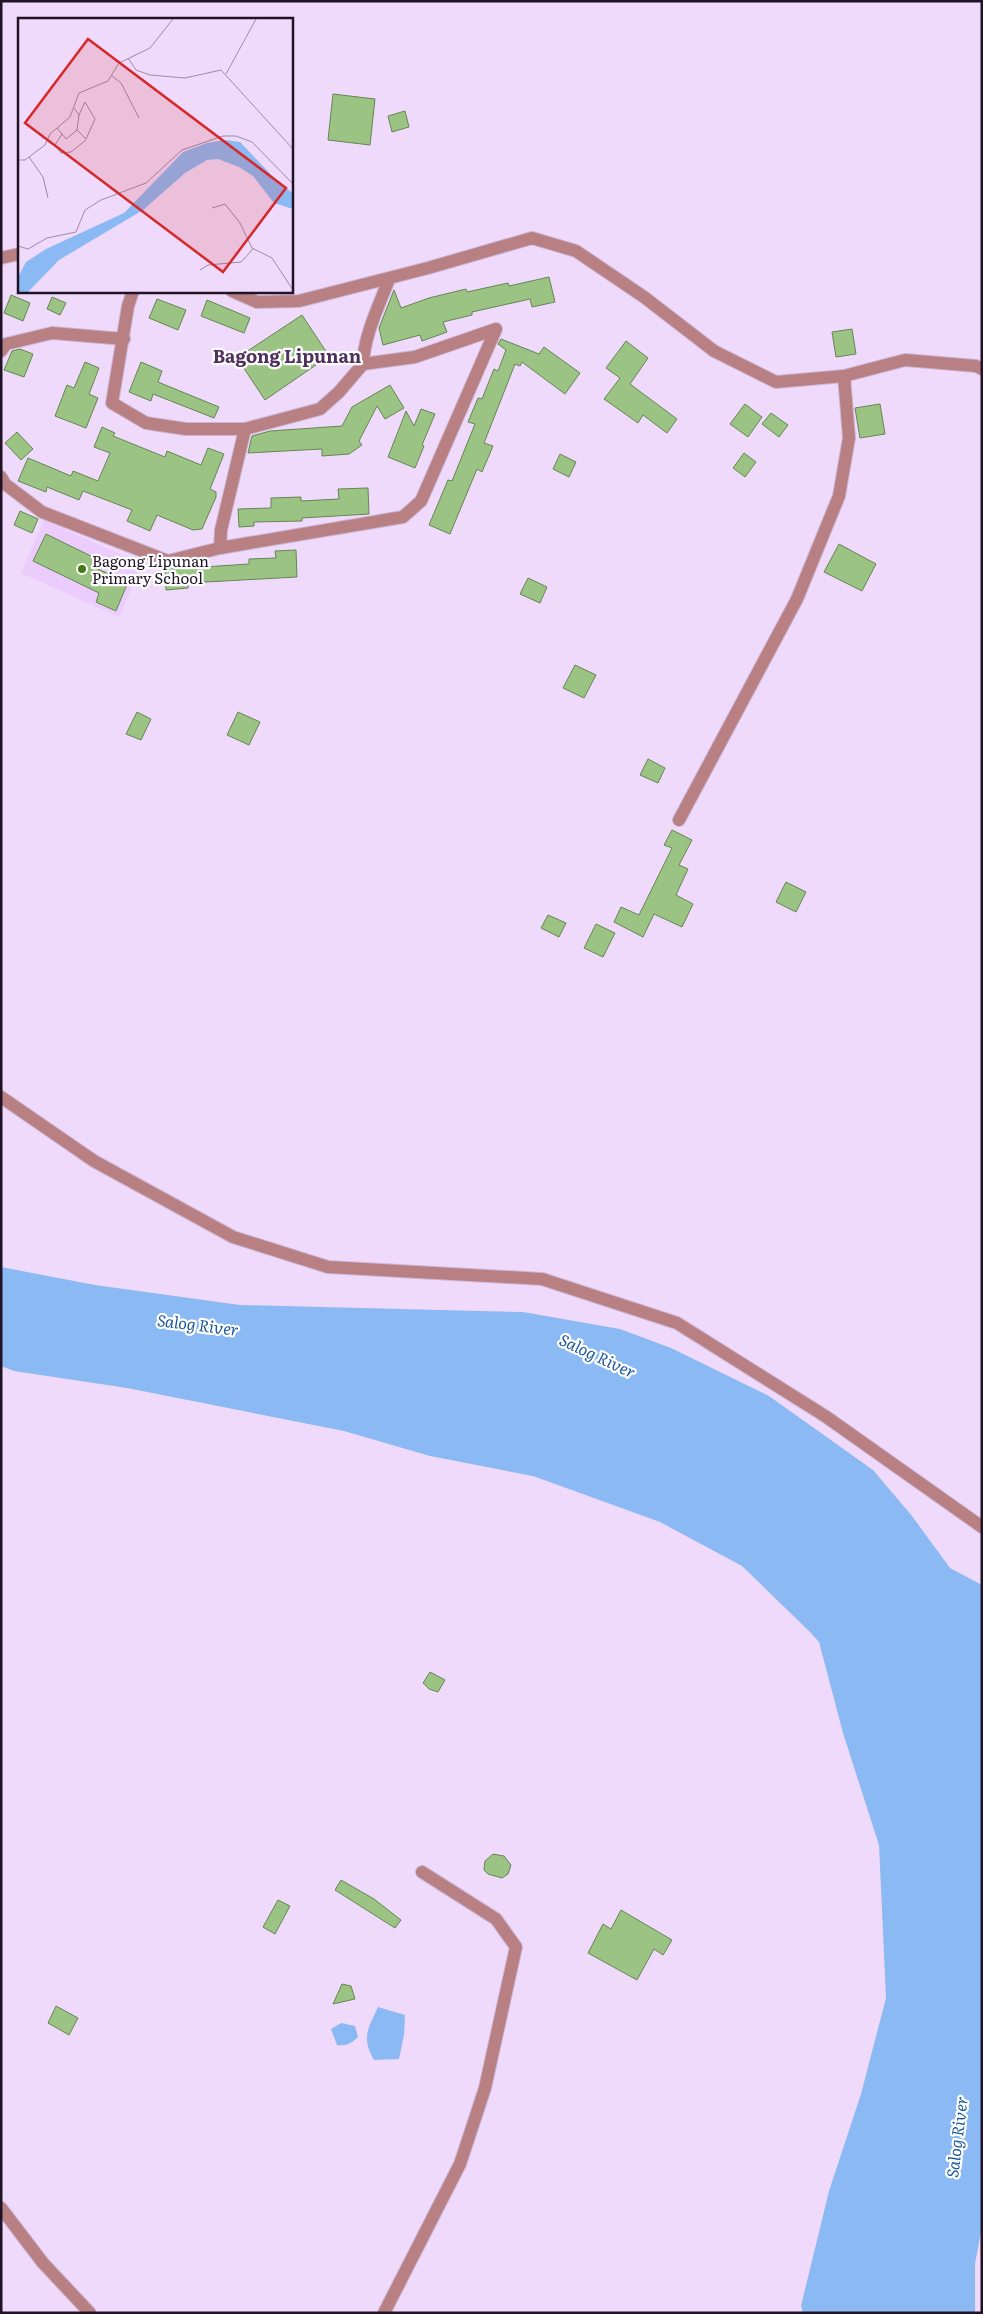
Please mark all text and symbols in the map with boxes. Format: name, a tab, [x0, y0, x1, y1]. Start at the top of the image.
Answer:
inset map	[18, 18, 292, 292]
district label: Bagong Lipunan	[213, 342, 362, 369]
place label: Bagong Lipunan Primary School	[92, 549, 209, 589]
marker: Bagong Lipunan Primary School	[76, 563, 88, 575]
water label: Salog River	[156, 1307, 240, 1341]
water label: Salog River	[556, 1327, 640, 1383]
water label: Salog River	[939, 2095, 973, 2179]

